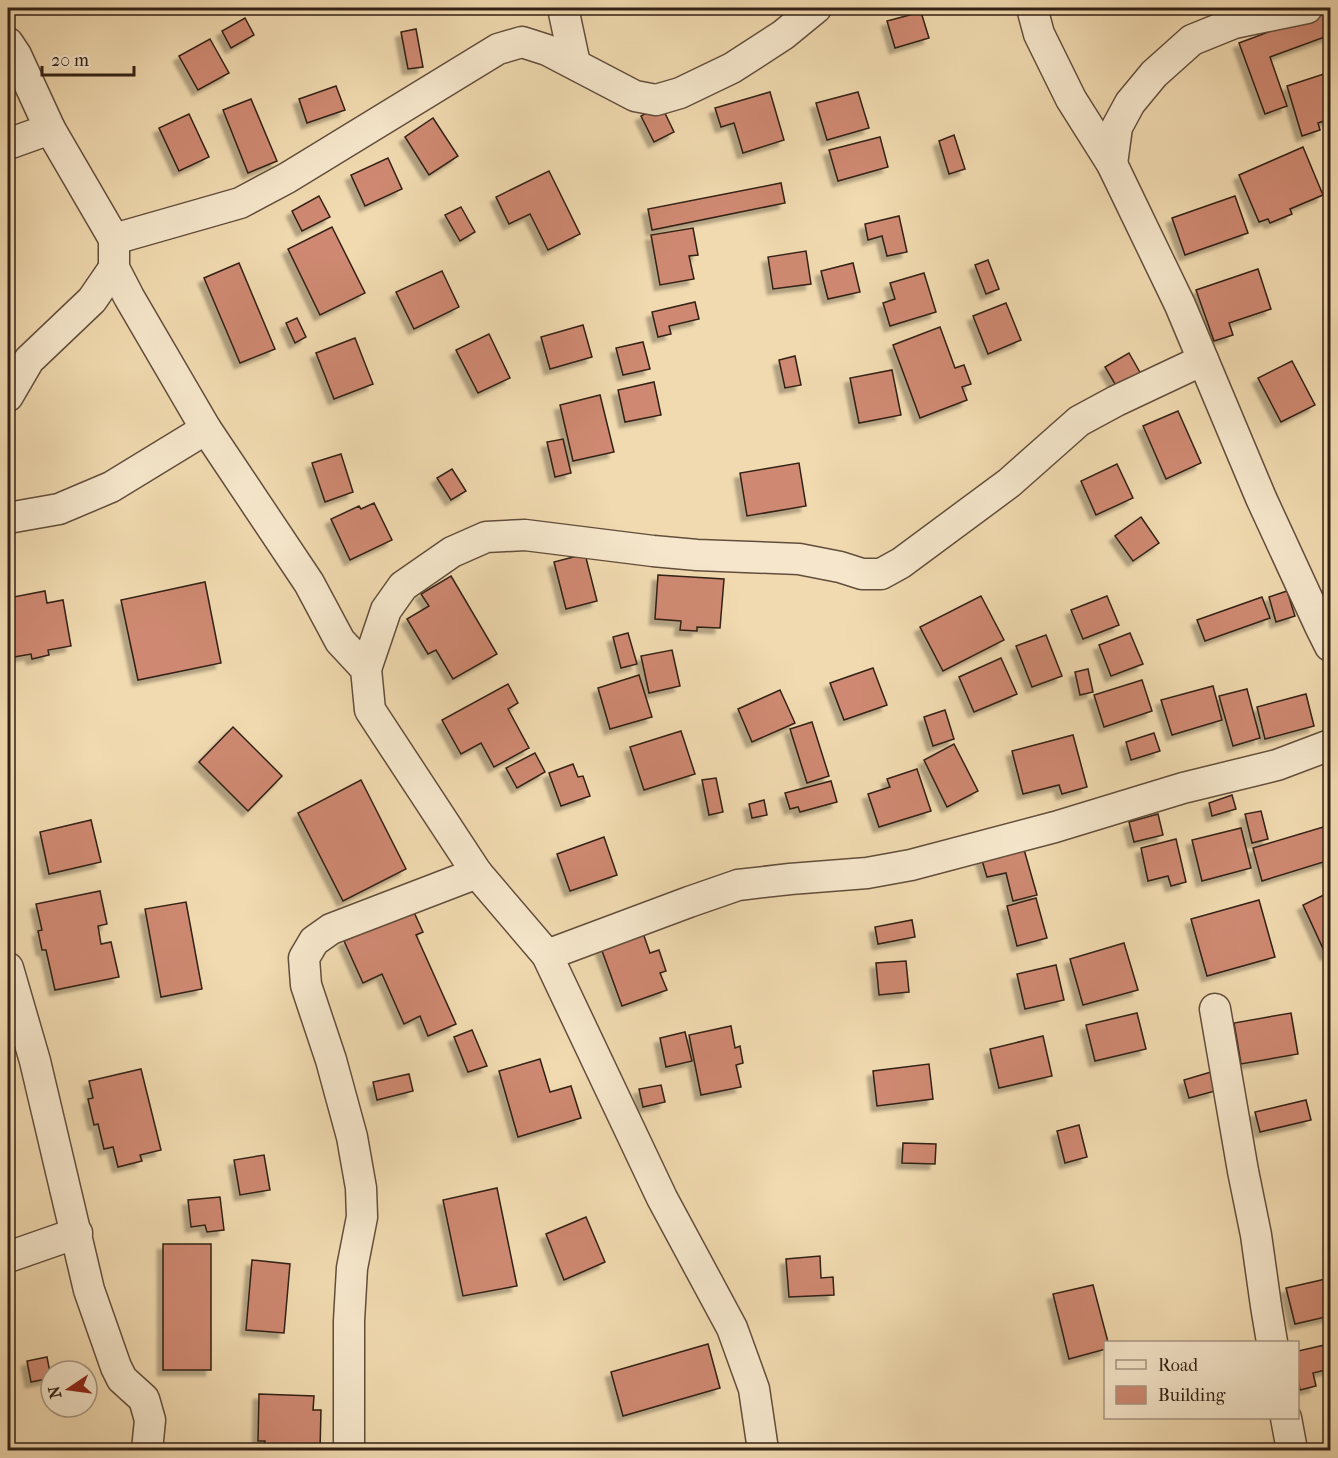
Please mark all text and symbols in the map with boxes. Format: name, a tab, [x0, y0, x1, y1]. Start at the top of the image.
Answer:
scale bar	[42, 39, 134, 77]
text: 20 m	[51, 50, 89, 71]
legend	[1104, 1341, 1299, 1419]
text: Road	[1158, 1355, 1198, 1376]
north arrow	[39, 1359, 99, 1419]
text: N	[44, 1383, 65, 1400]
text: Building	[1158, 1385, 1226, 1406]

